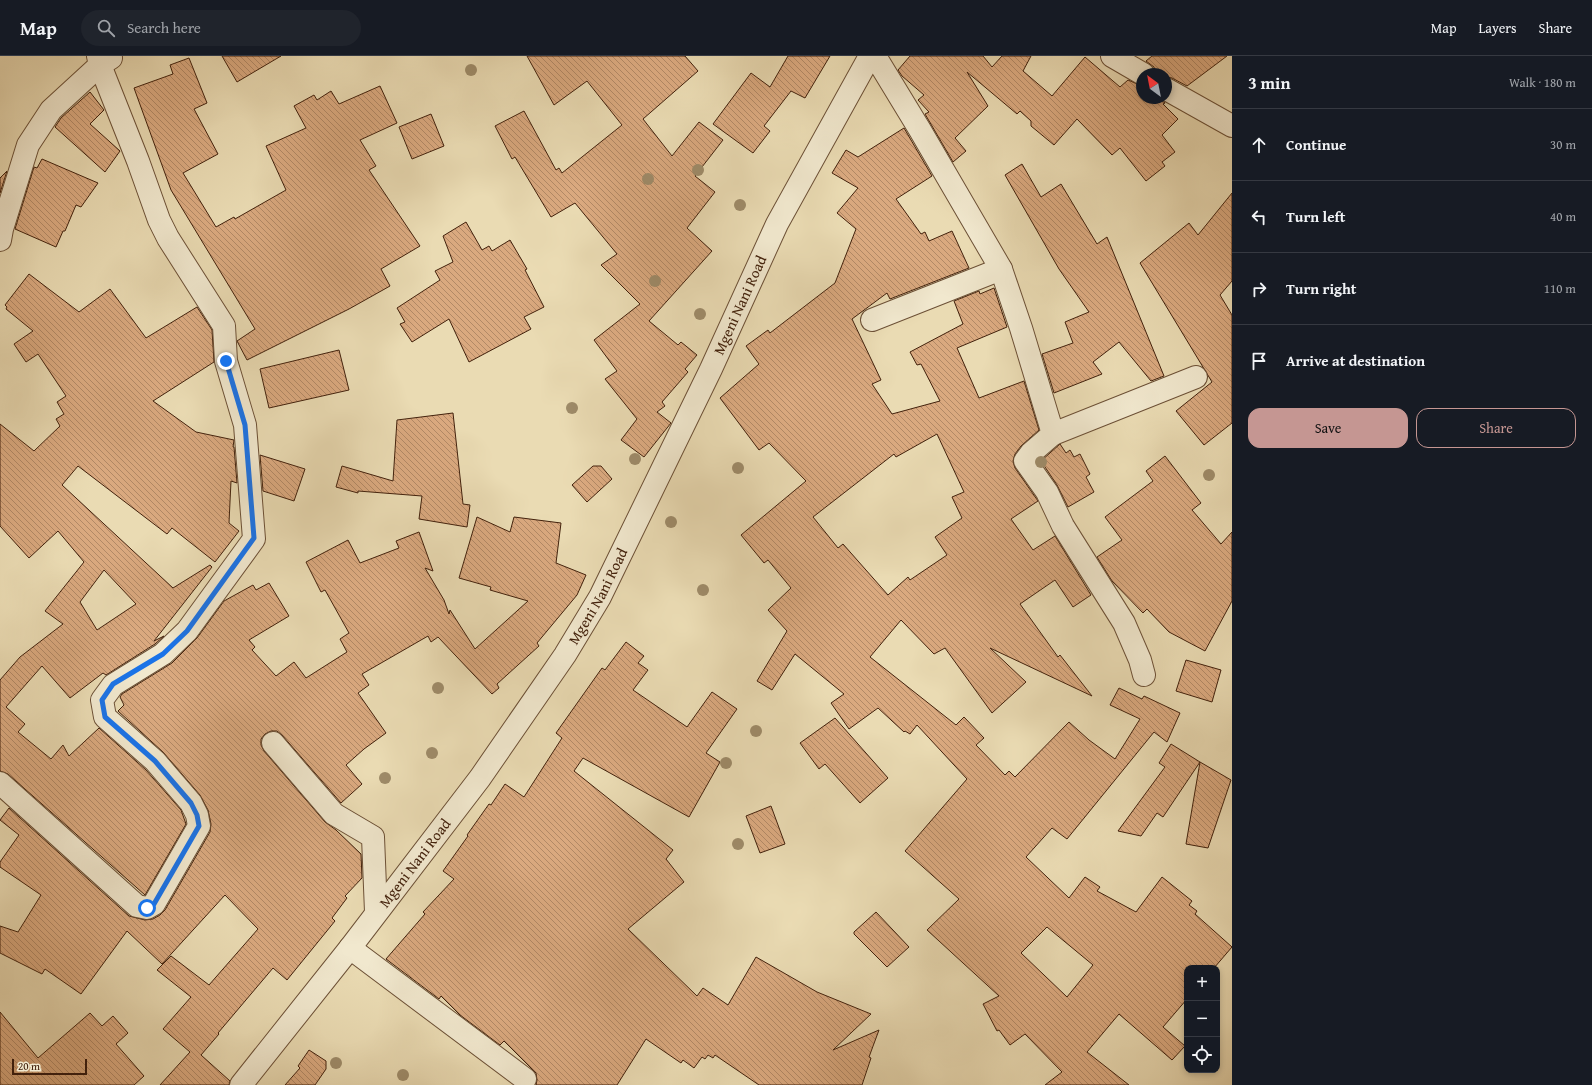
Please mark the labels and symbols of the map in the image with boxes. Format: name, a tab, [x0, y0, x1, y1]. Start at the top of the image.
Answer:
north arrow	[1136, 68, 1172, 104]
street label: Mgeni Nani Road	[708, 252, 771, 358]
route end	[217, 352, 235, 370]
street label: Mgeni Nani Road	[563, 544, 632, 648]
street label: Mgeni Nani Road	[374, 814, 455, 912]
route start	[138, 899, 156, 917]
scale bar	[12, 1057, 87, 1076]

